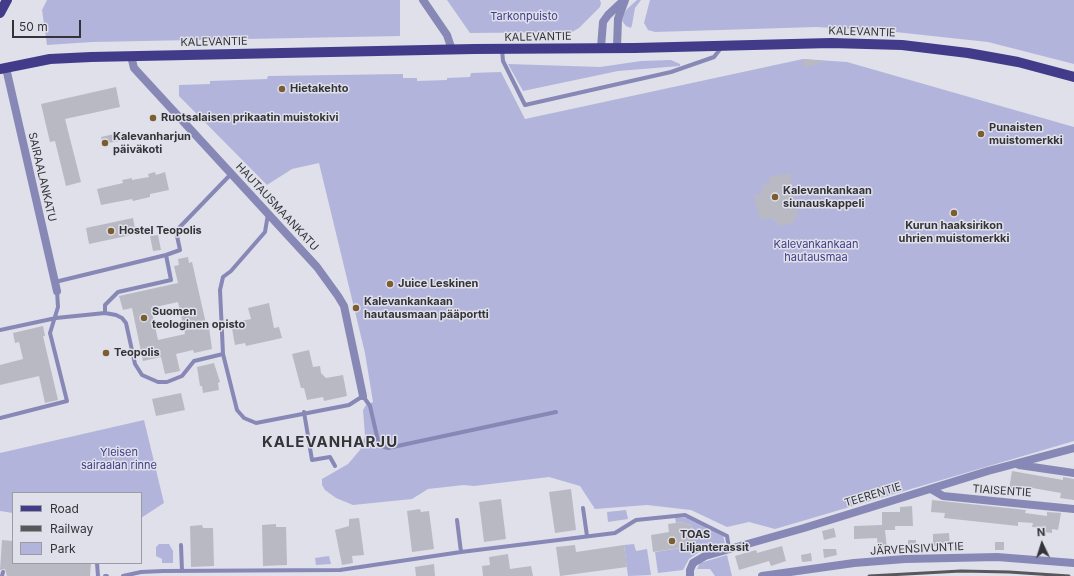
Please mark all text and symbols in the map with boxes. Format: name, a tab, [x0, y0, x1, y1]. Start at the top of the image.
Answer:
park label: Tarkonpuisto	[490, 10, 558, 24]
scale bar	[14, 12, 83, 38]
text: 50 m	[19, 19, 48, 34]
street label: KALEVANTIE	[828, 24, 896, 40]
street label: KALEVANTIE	[504, 30, 572, 44]
street label: KALEVANTIE	[180, 35, 248, 49]
place label: Hietakehto	[290, 82, 348, 96]
marker: Hietakehto	[277, 84, 287, 94]
place label: Ruotsalaisen prikaatin muistokivi	[161, 111, 339, 125]
marker: Ruotsalaisen prikaatin muistokivi	[148, 113, 158, 123]
place label: Punaisten muistomerkki	[989, 121, 1063, 147]
marker: Punaisten muistomerkki	[976, 129, 986, 139]
place label: Kalevanharjun päiväkoti	[113, 130, 191, 156]
street label: SAIRAALANKATU	[25, 131, 59, 223]
marker: Kalevanharjun päiväkoti	[100, 138, 110, 148]
street label: HAUTAUSMAANKATU	[233, 160, 321, 254]
place label: Kalevankankaan siunauskappeli	[783, 184, 872, 210]
marker: Kalevankankaan siunauskappeli	[770, 192, 780, 202]
marker: Kurun haaksirikon uhrien muistomerkki	[949, 208, 959, 218]
place label: Kurun haaksirikon uhrien muistomerkki	[899, 219, 1009, 245]
place label: Hostel Teopolis	[119, 224, 202, 238]
marker: Hostel Teopolis	[106, 226, 116, 236]
park label: Kalevankankaan hautausmaa	[774, 238, 858, 264]
place label: Juice Leskinen	[398, 277, 478, 291]
marker: Juice Leskinen	[385, 279, 395, 289]
place label: Kalevankankaan hautausmaan pääportti	[364, 295, 489, 321]
marker: Kalevankankaan hautausmaan pääportti	[351, 303, 361, 313]
place label: Suomen teologinen opisto	[152, 305, 245, 331]
marker: Suomen teologinen opisto	[139, 313, 149, 323]
place label: Teopolis	[114, 346, 160, 360]
marker: Teopolis	[101, 348, 111, 358]
district label: KALEVANHARJU	[262, 433, 398, 451]
park label: Yleisen sairaalan rinne	[81, 446, 157, 472]
street label: TEERENTIE	[843, 480, 903, 510]
street label: TIAISENTIE	[972, 482, 1032, 500]
legend	[12, 492, 142, 564]
text: Road	[50, 501, 79, 516]
text: Railway	[50, 521, 93, 536]
north arrow	[1022, 524, 1062, 564]
text: N	[1036, 525, 1046, 539]
place label: TOAS Liljanterassit	[680, 528, 749, 554]
marker: TOAS Liljanterassit	[667, 536, 677, 546]
street label: JÄRVENSIVUNTIE	[870, 540, 964, 558]
text: Park	[50, 541, 76, 556]

